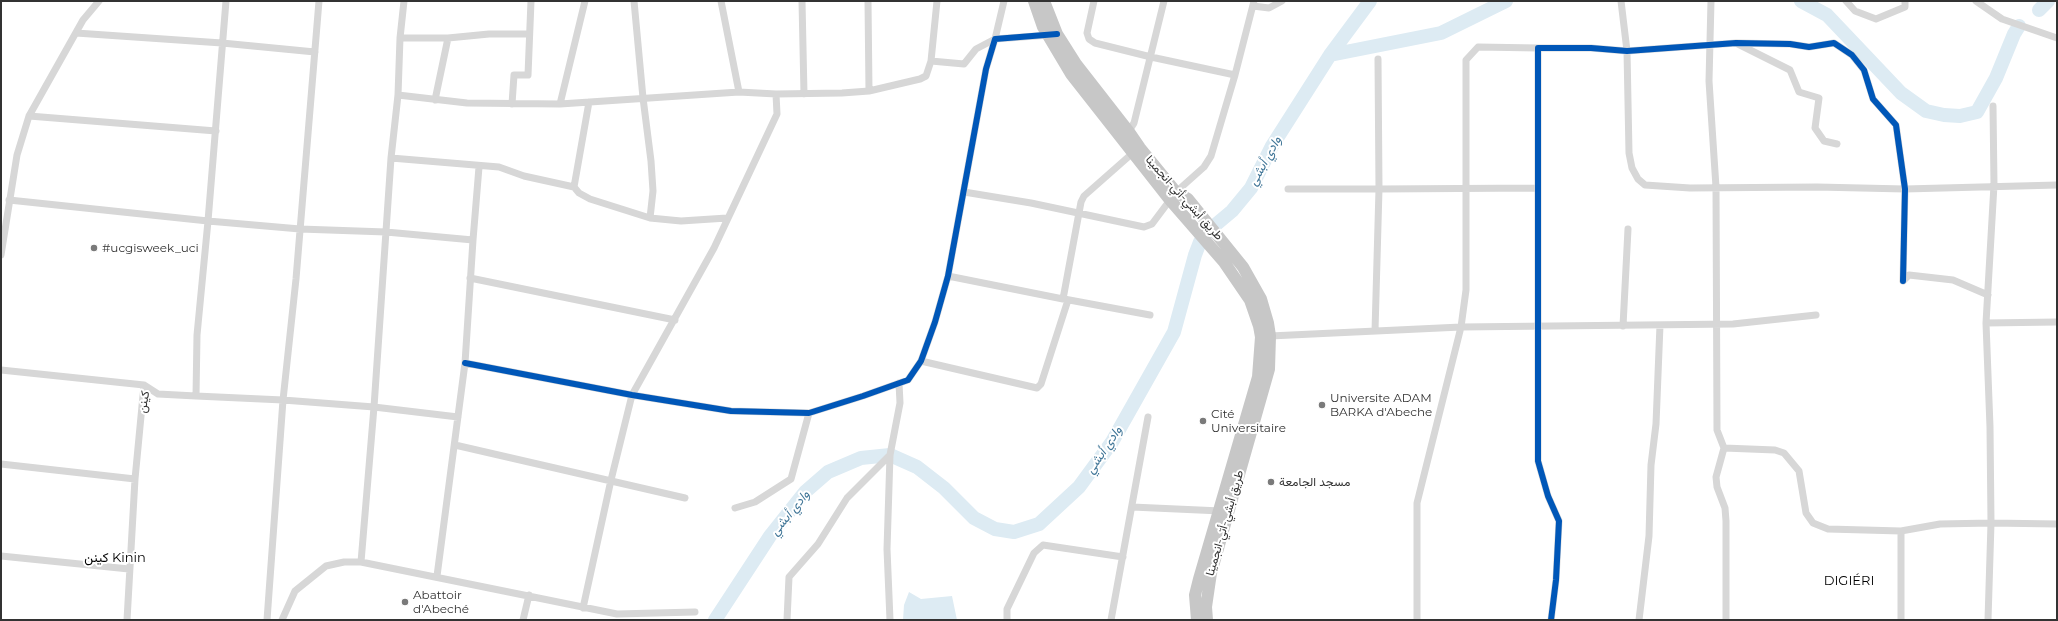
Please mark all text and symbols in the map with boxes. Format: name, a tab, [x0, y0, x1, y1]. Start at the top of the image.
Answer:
water label: وادي أبشي	[1245, 134, 1285, 188]
street label: طريق أبشي-أتي-انجمينا	[1142, 153, 1226, 243]
place label: #ucgisweek_uci	[102, 241, 199, 255]
marker: #ucgisweek_uci	[89, 243, 99, 253]
street label: كينن	[135, 390, 153, 414]
place label: Universite ADAM BARKA d'Abeche	[1330, 391, 1432, 419]
marker: Universite ADAM BARKA d'Abeche	[1317, 400, 1327, 410]
place label: Cité Universitaire	[1211, 407, 1286, 435]
marker: Cité Universitaire	[1198, 416, 1208, 426]
water label: وادي أبشي	[1082, 423, 1126, 477]
street label: طريق أبشي-أتي-انجمينا	[1203, 469, 1247, 577]
place label: مسجد الجامعة	[1279, 475, 1350, 489]
marker: مسجد الجامعة	[1266, 477, 1276, 487]
water label: وادي أبشي	[767, 487, 813, 539]
district label: كينن Kinin	[84, 550, 146, 566]
district label: DIGIÉRI	[1820, 573, 1878, 589]
place label: Abattoir d'Abeché	[413, 588, 469, 616]
marker: Abattoir d'Abeché	[400, 597, 410, 607]

